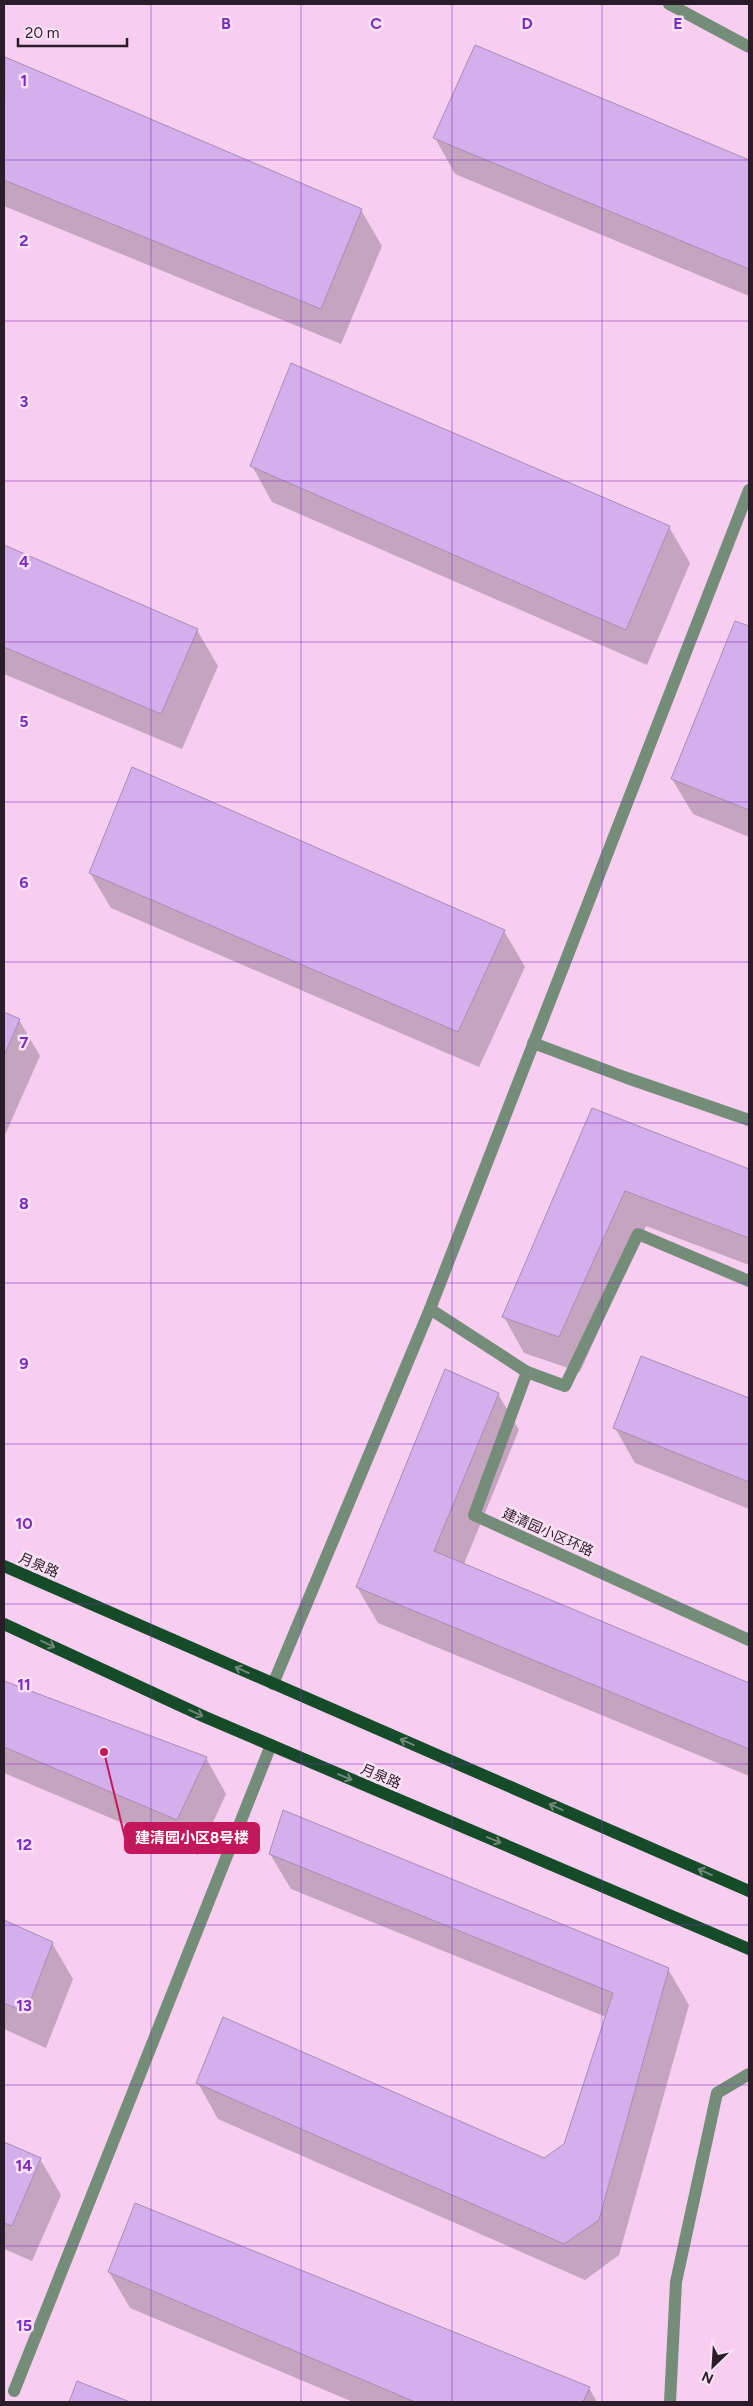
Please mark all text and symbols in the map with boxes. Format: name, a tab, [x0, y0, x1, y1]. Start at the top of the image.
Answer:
text: B	[221, 14, 231, 33]
text: C	[370, 14, 382, 33]
text: D	[521, 14, 533, 33]
text: E	[673, 14, 683, 33]
scale bar	[18, 15, 126, 47]
text: 20 m	[25, 24, 59, 42]
text: 1	[21, 71, 27, 90]
text: 2	[19, 231, 29, 250]
text: 3	[20, 392, 29, 411]
text: 4	[19, 552, 29, 571]
text: 5	[19, 712, 29, 731]
text: 6	[19, 873, 29, 892]
text: 7	[20, 1033, 29, 1052]
text: 8	[19, 1194, 29, 1213]
text: 9	[19, 1354, 29, 1373]
street label: 建清园小区环路	[500, 1505, 596, 1560]
text: 10	[15, 1514, 33, 1533]
street label: 月泉路	[16, 1549, 61, 1581]
one-way arrow	[40, 1640, 55, 1650]
one-way arrow	[235, 1664, 250, 1674]
text: 11	[17, 1675, 31, 1694]
one-way arrow	[188, 1708, 203, 1718]
one-way arrow	[400, 1736, 415, 1746]
street label: 月泉路	[358, 1760, 403, 1792]
one-way arrow	[337, 1772, 352, 1782]
one-way arrow	[549, 1801, 564, 1811]
callout: 建清园小区8号楼	[125, 1823, 259, 1853]
text: 建清园小区8号楼	[135, 1829, 249, 1847]
text: 12	[16, 1835, 32, 1854]
one-way arrow	[486, 1836, 501, 1846]
one-way arrow	[698, 1866, 713, 1876]
text: 13	[16, 1996, 32, 2015]
text: 14	[16, 2156, 32, 2175]
text: 15	[16, 2316, 32, 2335]
north arrow	[688, 2341, 738, 2391]
text: N	[699, 2367, 716, 2387]

